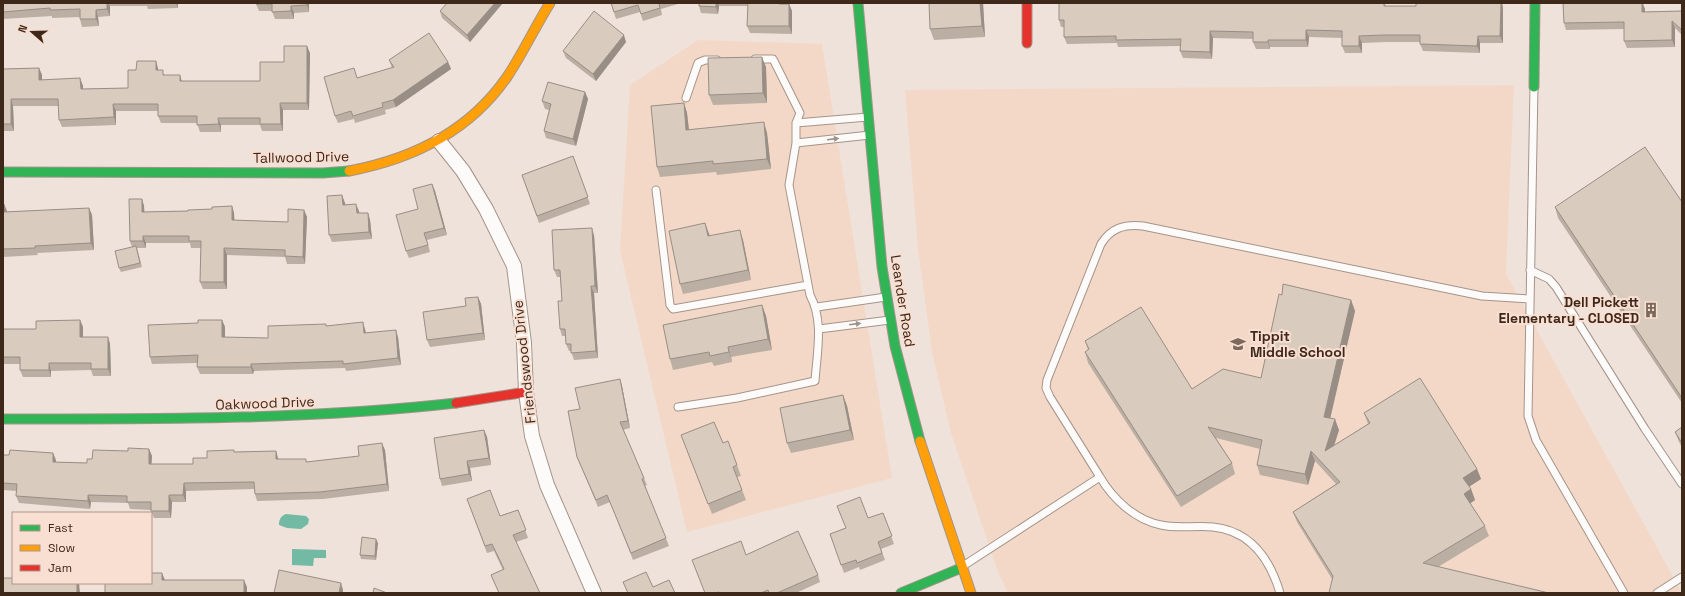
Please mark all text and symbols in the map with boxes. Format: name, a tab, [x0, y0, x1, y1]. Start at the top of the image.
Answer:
north arrow	[12, 12, 52, 52]
text: N	[15, 23, 30, 34]
one-way arrow	[827, 136, 839, 142]
street label: Tallwood Drive	[253, 147, 349, 167]
street label: Leander Road	[887, 254, 919, 348]
place label: Dell Pickett Elementary - CLOSED	[1499, 293, 1639, 327]
street label: Friendswood Drive	[509, 299, 539, 425]
building icon: Dell Pickett Elementary - CLOSED	[1642, 301, 1660, 319]
one-way arrow	[849, 321, 861, 327]
place label: Tippit Middle School	[1250, 327, 1345, 361]
school or university icon: Tippit Middle School	[1229, 335, 1247, 353]
street label: Oakwood Drive	[215, 392, 315, 414]
legend	[12, 512, 152, 584]
text: Fast	[48, 520, 73, 536]
text: Slow	[48, 540, 75, 556]
text: Jam	[48, 560, 72, 576]

